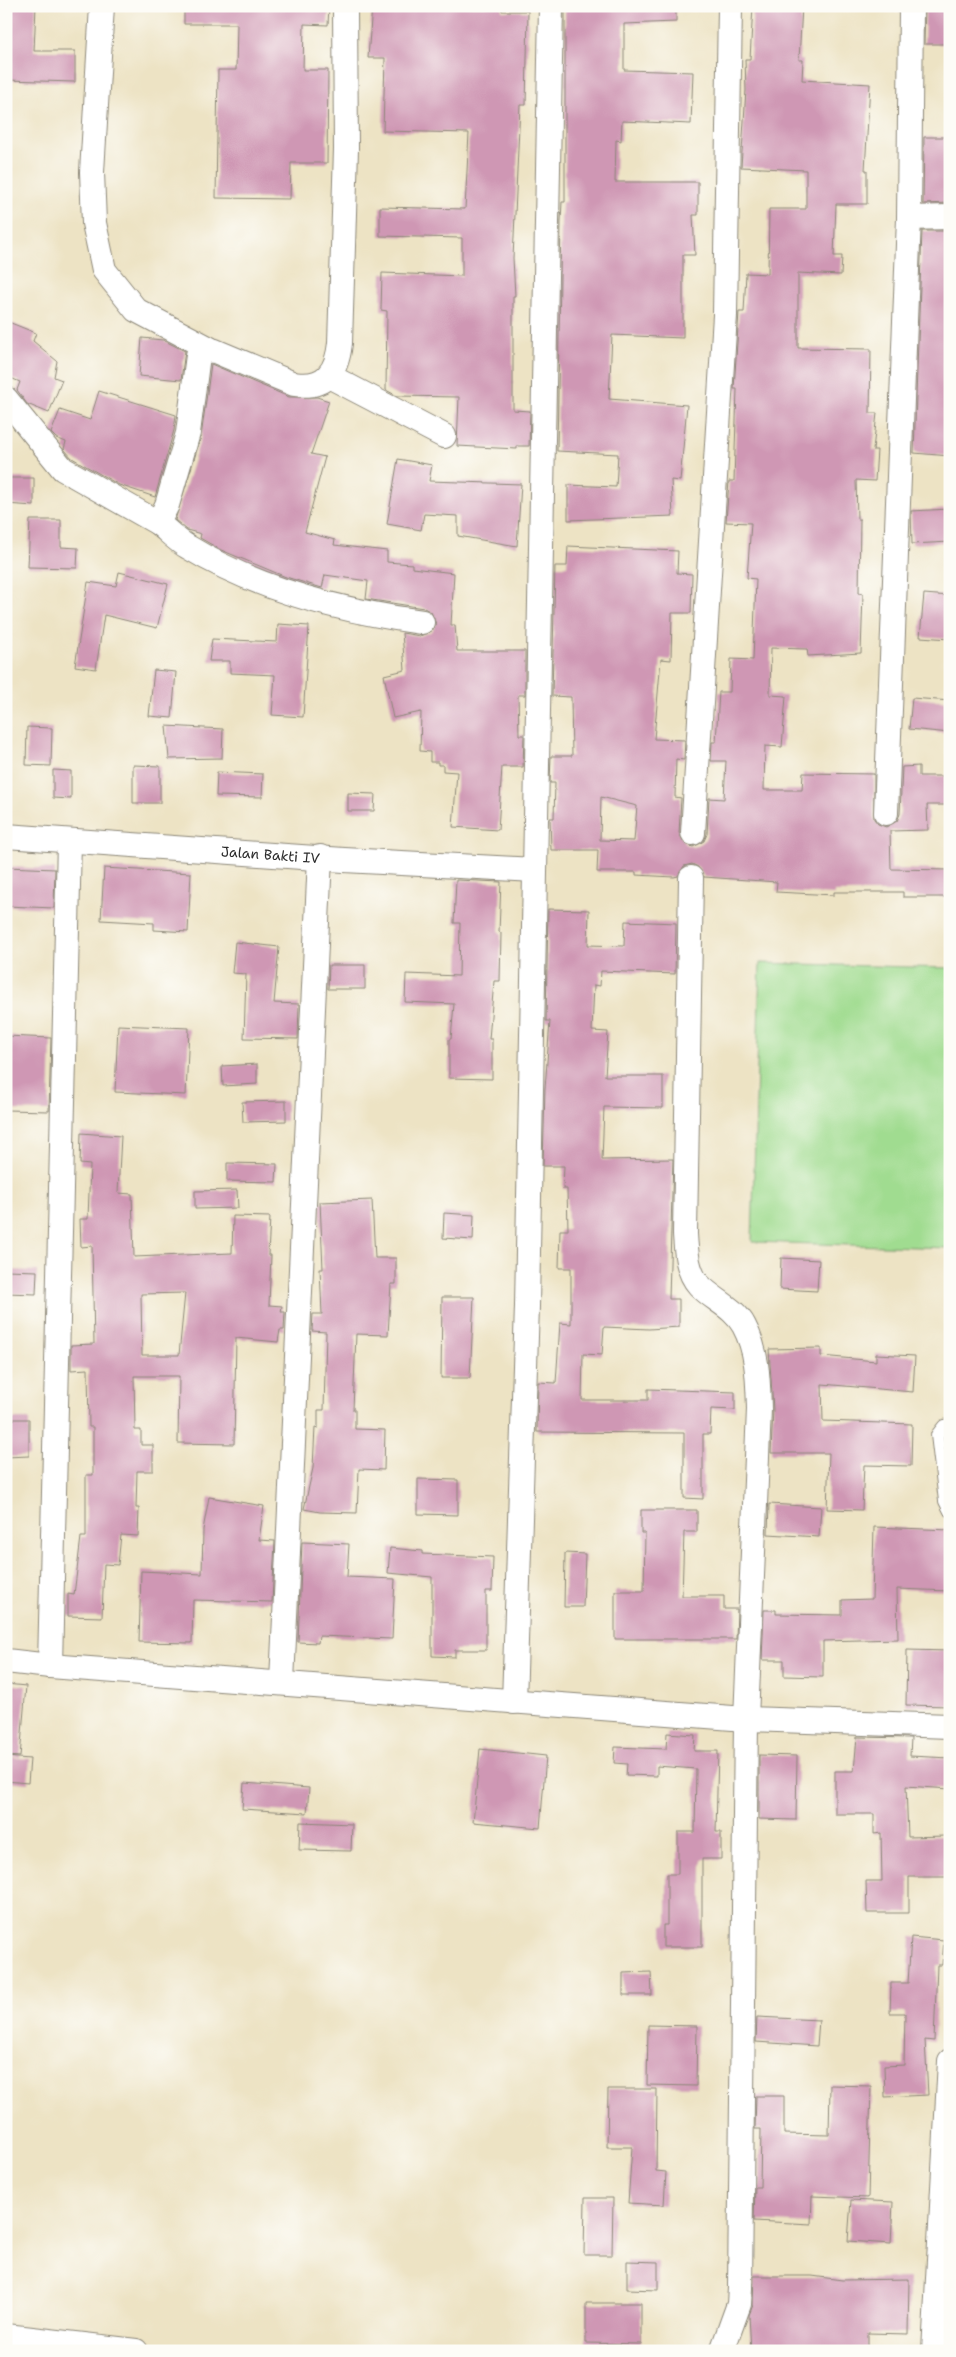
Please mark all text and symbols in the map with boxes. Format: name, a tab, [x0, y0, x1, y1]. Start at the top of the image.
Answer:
street label: Jalan Bakti IV	[220, 842, 321, 867]

